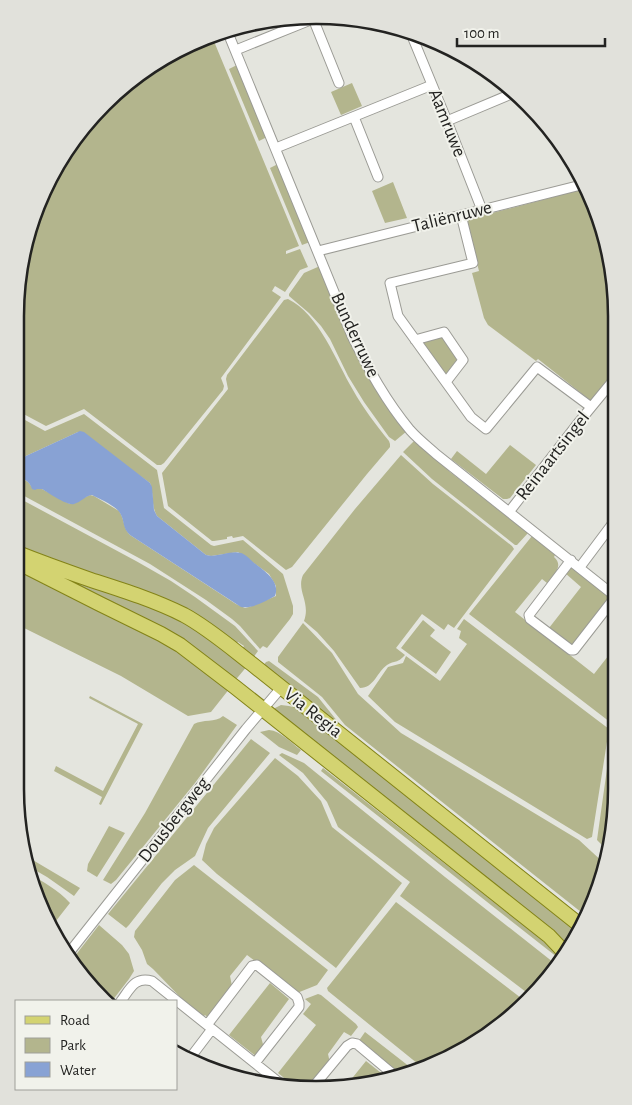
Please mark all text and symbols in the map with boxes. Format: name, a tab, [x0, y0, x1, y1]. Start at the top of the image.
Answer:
scale bar	[457, 15, 604, 47]
text: 100 m	[464, 26, 499, 41]
street label: Aamruwe	[425, 86, 469, 160]
street label: Taliënruwe	[410, 198, 494, 236]
street label: Bunderruwe	[327, 290, 383, 380]
street label: Reinaartsingel	[513, 408, 593, 504]
street label: Via Regia	[280, 684, 346, 742]
street label: Dousbergweg	[135, 773, 214, 866]
legend	[15, 1000, 178, 1090]
text: Road	[60, 1013, 90, 1028]
text: Park	[60, 1038, 86, 1053]
text: Water	[60, 1063, 96, 1078]

